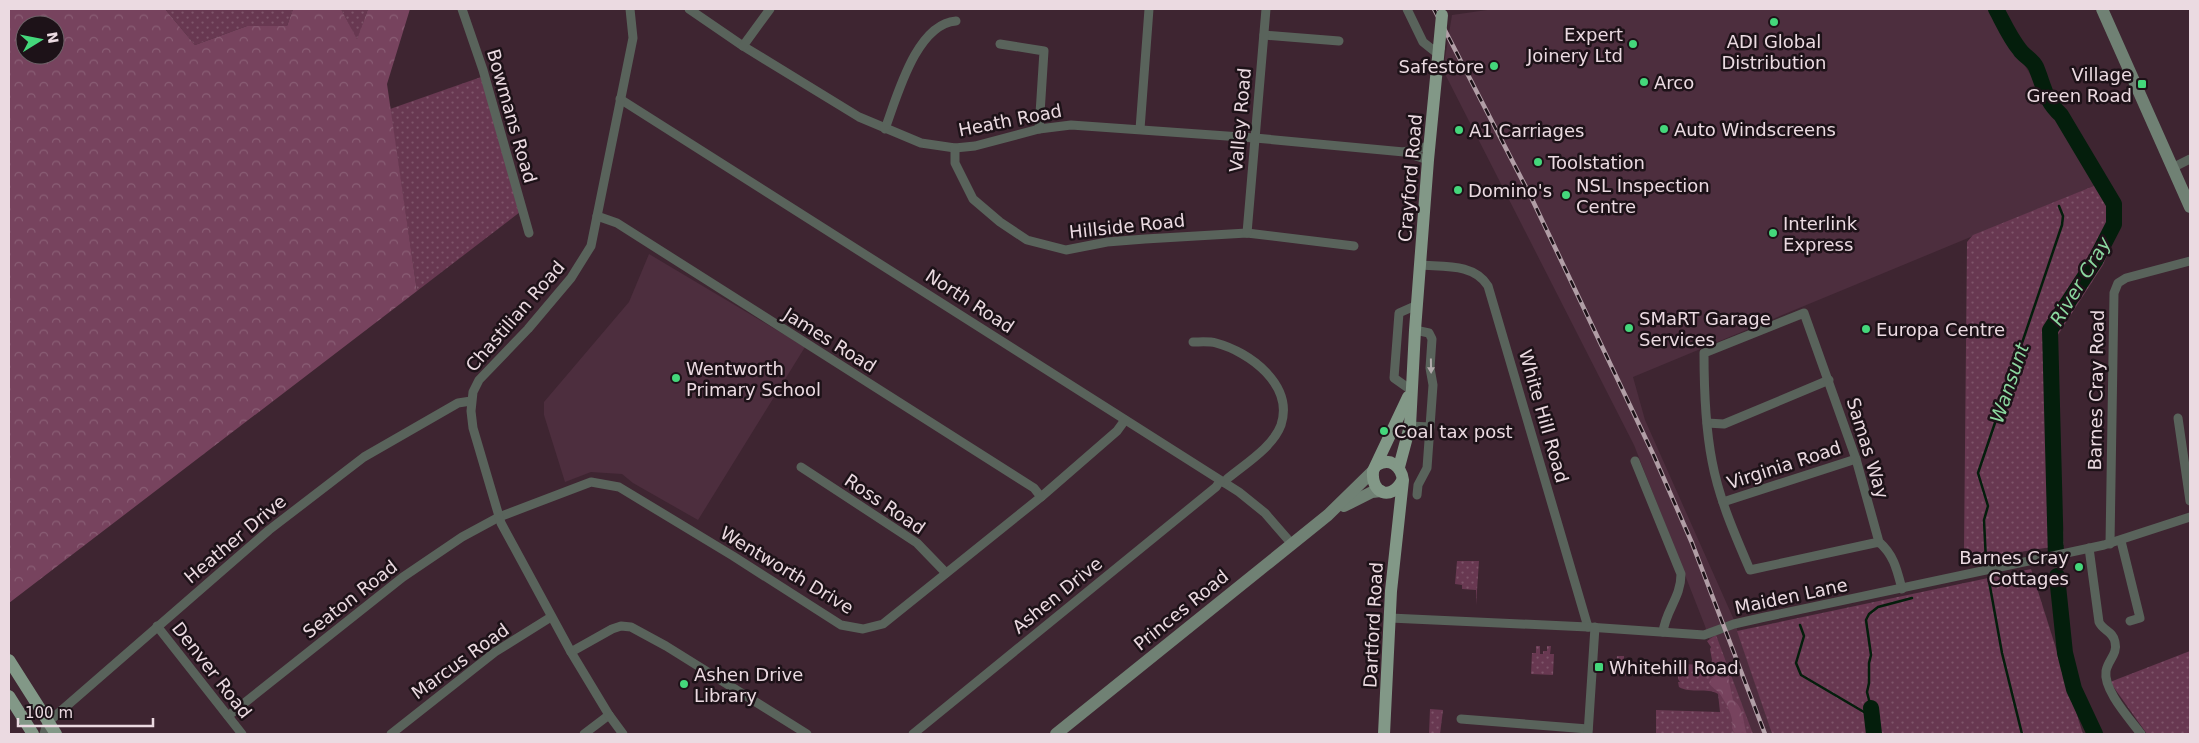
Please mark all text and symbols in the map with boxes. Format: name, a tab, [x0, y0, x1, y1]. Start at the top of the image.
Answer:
north arrow	[15, 15, 65, 65]
marker: ADI Global Distribution	[1768, 16, 1780, 28]
place label: Expert Joinery Ltd	[1526, 24, 1623, 66]
text: N	[44, 31, 62, 45]
place label: ADI Global Distribution	[1721, 31, 1827, 73]
marker: Expert Joinery Ltd	[1627, 38, 1639, 50]
street label: Bowmans Road	[483, 47, 541, 185]
place label: Safestore	[1399, 56, 1484, 77]
marker: Safestore	[1488, 60, 1500, 72]
place label: Village Green Road	[2027, 64, 2132, 106]
street label: Valley Road	[1225, 67, 1255, 173]
place label: Arco	[1654, 72, 1694, 93]
marker: Arco	[1638, 76, 1650, 88]
marker: Village Green Road	[2136, 78, 2148, 90]
street label: Heath Road	[956, 100, 1064, 140]
street label: Crayford Road	[1394, 113, 1426, 243]
place label: Auto Windscreens	[1674, 119, 1836, 140]
place label: A1 Carriages	[1469, 120, 1584, 141]
marker: Auto Windscreens	[1658, 123, 1670, 135]
marker: A1 Carriages	[1453, 124, 1465, 136]
place label: Toolstation	[1547, 152, 1645, 173]
marker: Toolstation	[1532, 156, 1544, 168]
place label: NSL Inspection Centre	[1576, 175, 1710, 217]
place label: Domino's	[1468, 180, 1552, 201]
marker: Domino's	[1452, 184, 1464, 196]
marker: NSL Inspection Centre	[1560, 189, 1572, 201]
street label: Hillside Road	[1068, 209, 1186, 243]
place label: Interlink Express	[1783, 213, 1858, 255]
marker: Interlink Express	[1767, 227, 1779, 239]
water label: River Cray	[2045, 232, 2115, 329]
street label: Chastilian Road	[461, 256, 569, 376]
street label: North Road	[922, 265, 1018, 337]
street label: James Road	[779, 303, 880, 377]
place label: SMaRT Garage Services	[1639, 308, 1771, 350]
street label: Barnes Cray Road	[2084, 310, 2108, 470]
place label: Europa Centre	[1876, 319, 2005, 340]
marker: SMaRT Garage Services	[1623, 322, 1635, 334]
marker: Europa Centre	[1860, 323, 1872, 335]
water label: Wansunt	[1985, 339, 2033, 426]
street label: White Hill Road	[1515, 347, 1573, 485]
place label: Wentworth Primary School	[686, 358, 821, 400]
one-way arrow	[1428, 359, 1436, 375]
marker: Wentworth Primary School	[670, 372, 682, 384]
street label: Samas Way	[1843, 395, 1893, 501]
place label: Coal tax post	[1394, 421, 1513, 442]
marker: Coal tax post	[1378, 425, 1390, 437]
street label: Virginia Road	[1724, 437, 1844, 493]
street label: Ross Road	[841, 469, 929, 539]
street label: Heather Drive	[180, 490, 290, 588]
street label: Wentworth Drive	[717, 522, 857, 618]
place label: Barnes Cray Cottages	[1959, 547, 2069, 589]
street label: Ashen Drive	[1008, 552, 1106, 638]
street label: Seaton Road	[299, 556, 401, 642]
street label: Dartford Road	[1359, 561, 1387, 689]
marker: Barnes Cray Cottages	[2073, 561, 2085, 573]
street label: Princes Road	[1129, 565, 1233, 655]
street label: Maiden Lane	[1733, 574, 1849, 618]
street label: Denver Road	[168, 618, 256, 722]
street label: Marcus Road	[407, 619, 513, 703]
place label: Whitehill Road	[1609, 657, 1739, 678]
marker: Whitehill Road	[1593, 661, 1605, 673]
place label: Ashen Drive Library	[694, 664, 803, 706]
marker: Ashen Drive Library	[678, 678, 690, 690]
scale bar	[18, 696, 152, 728]
text: 100 m	[25, 704, 73, 722]

